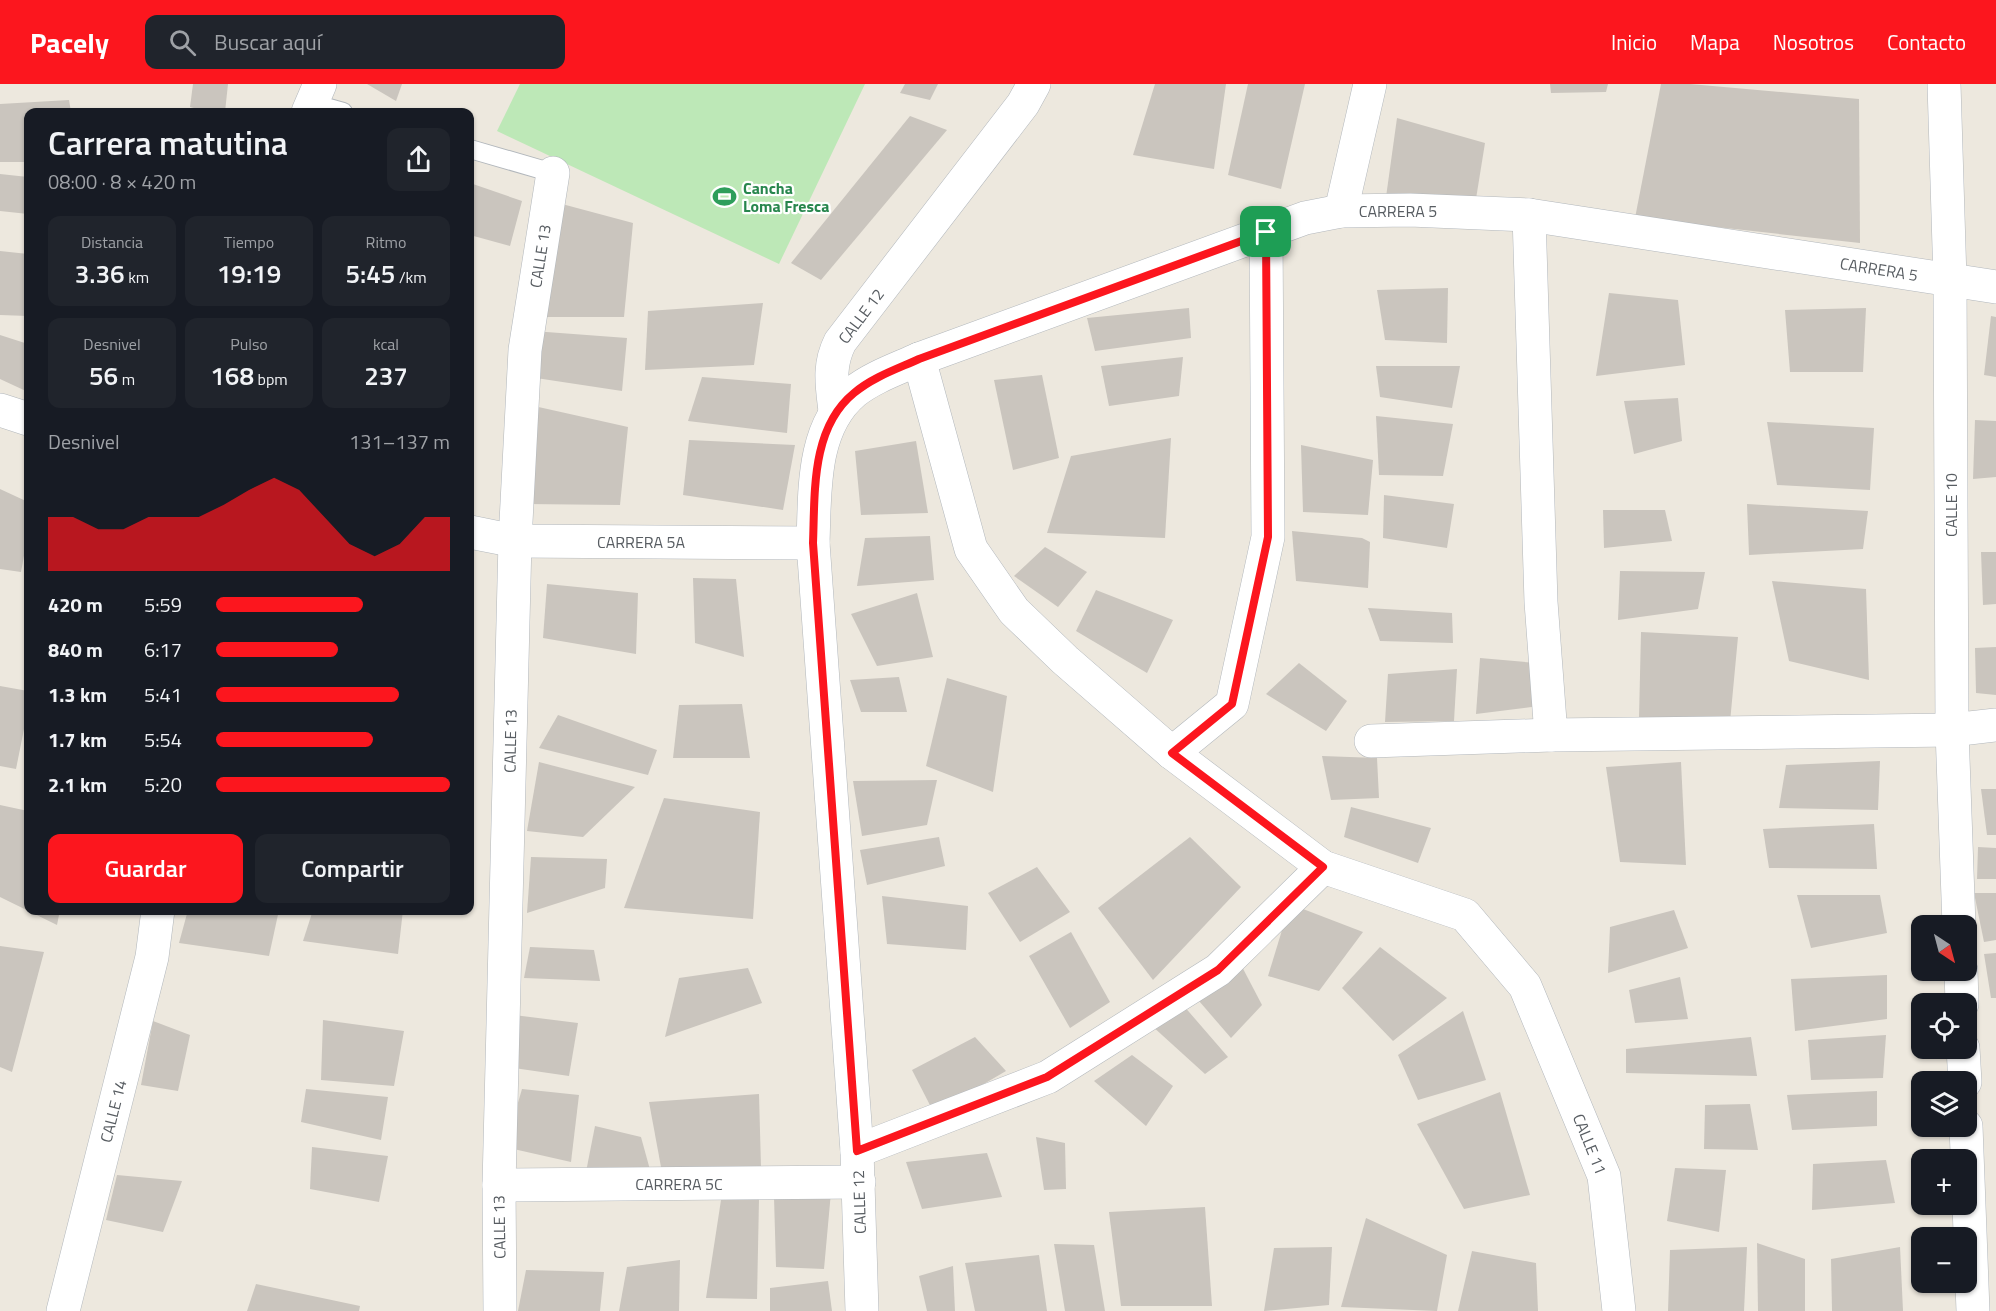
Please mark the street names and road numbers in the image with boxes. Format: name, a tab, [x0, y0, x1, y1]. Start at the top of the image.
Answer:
street label: CARRERA 5	[1359, 199, 1437, 223]
street label: CALLE 13	[523, 223, 557, 289]
street label: CARRERA 5	[1838, 251, 1920, 287]
street label: CALLE 12	[832, 283, 890, 349]
street label: CALLE 10	[1939, 473, 1963, 537]
street label: CARRERA 5A	[597, 530, 686, 554]
street label: CALLE 13	[497, 709, 523, 773]
street label: CALLE 14	[94, 1077, 132, 1145]
street label: CALLE 11	[1567, 1110, 1613, 1178]
street label: CALLE 12	[846, 1170, 872, 1234]
street label: CARRERA 5C	[635, 1172, 723, 1196]
street label: CALLE 13	[486, 1195, 512, 1259]

